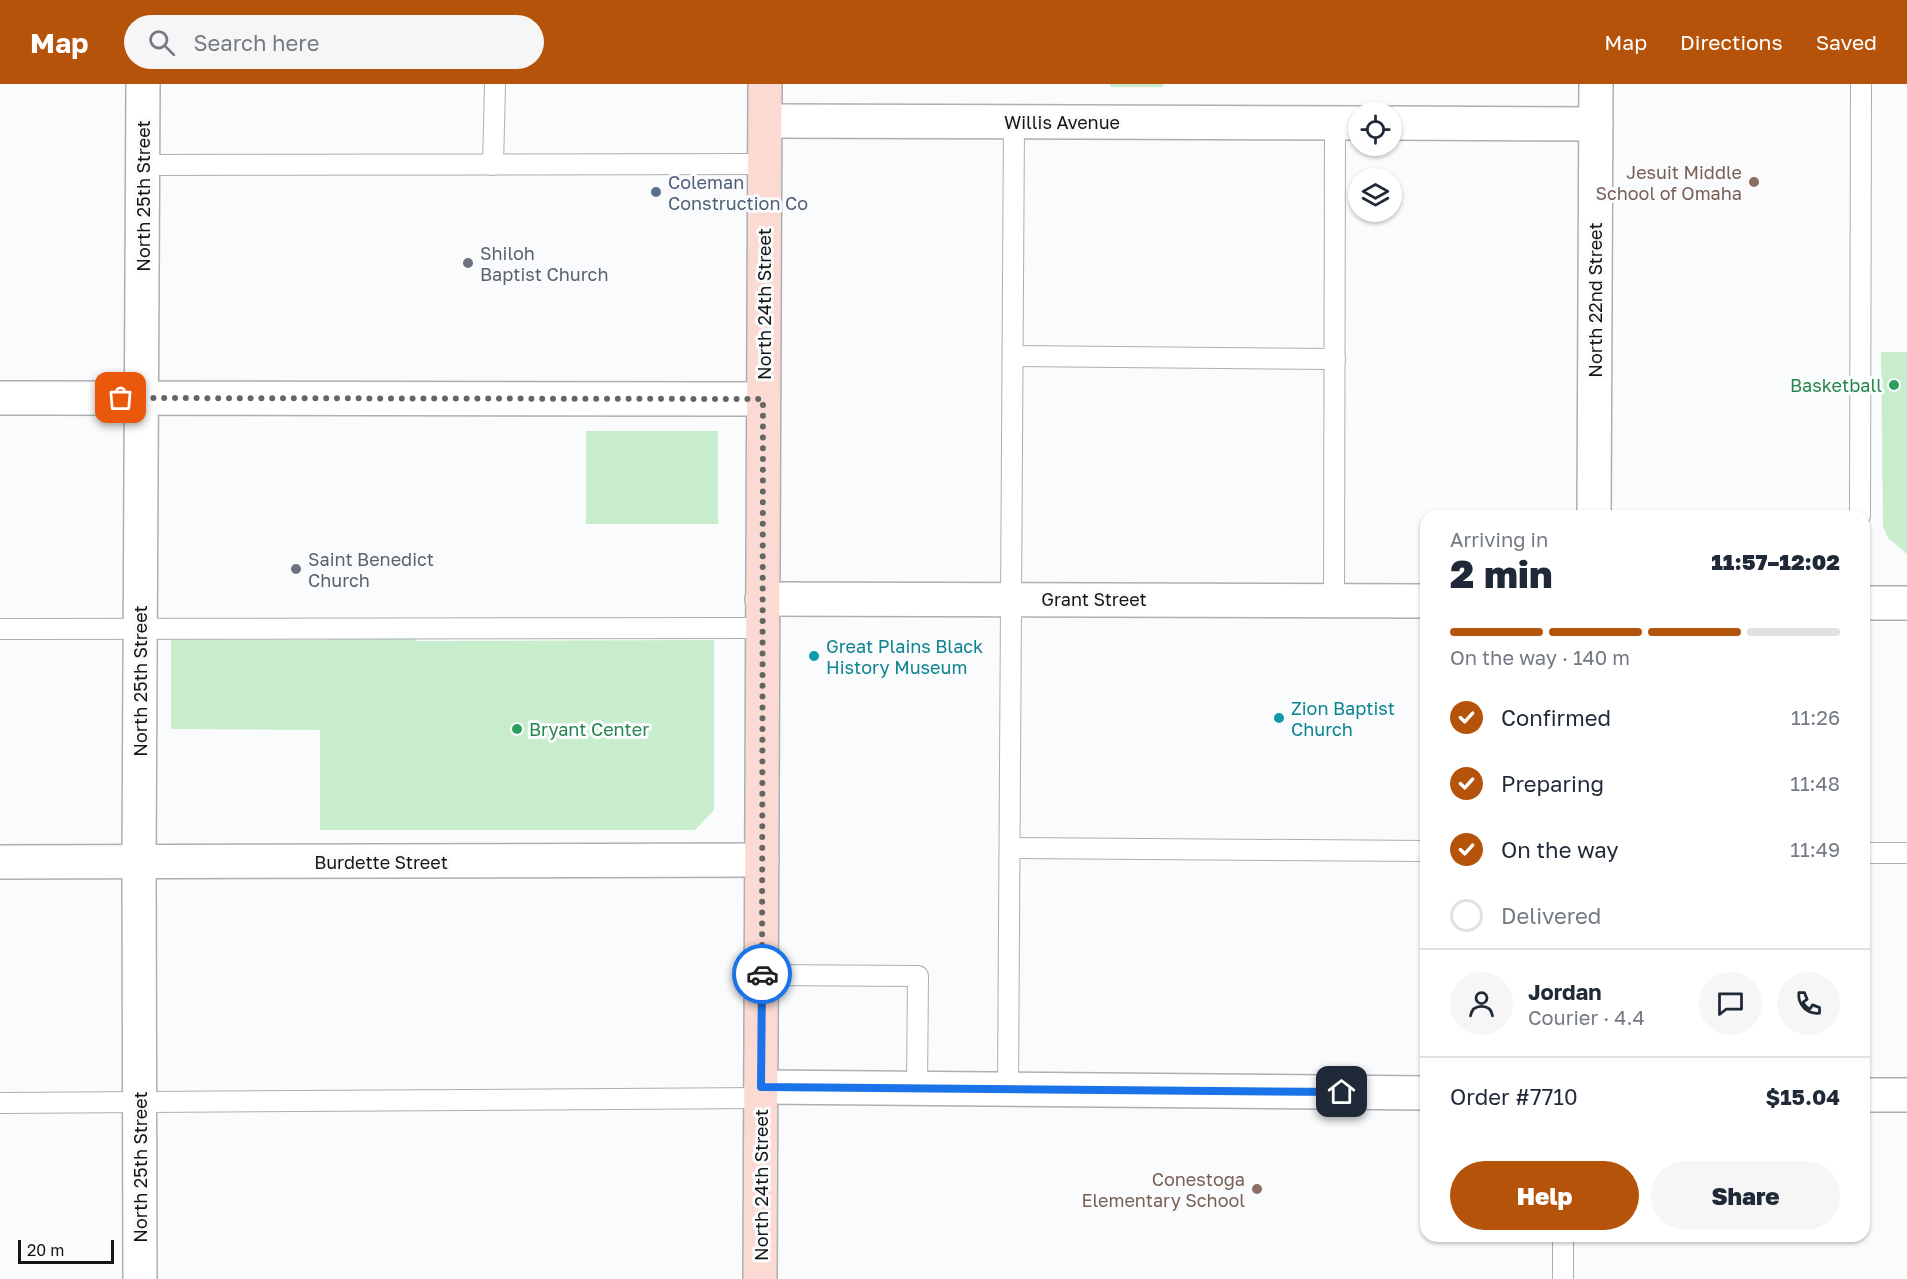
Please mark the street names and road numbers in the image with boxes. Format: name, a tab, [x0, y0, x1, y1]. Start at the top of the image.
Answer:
street label: Willis Avenue	[1004, 111, 1120, 133]
street label: North 25th Street	[132, 120, 154, 272]
street label: North 22nd Street	[1584, 222, 1606, 378]
street label: North 24th Street	[753, 228, 775, 380]
street label: Grant Street	[1041, 588, 1147, 610]
street label: North 25th Street	[129, 605, 151, 757]
street label: Burdette Street	[314, 851, 448, 873]
street label: North 25th Street	[129, 1091, 151, 1243]
street label: North 24th Street	[750, 1109, 772, 1261]

